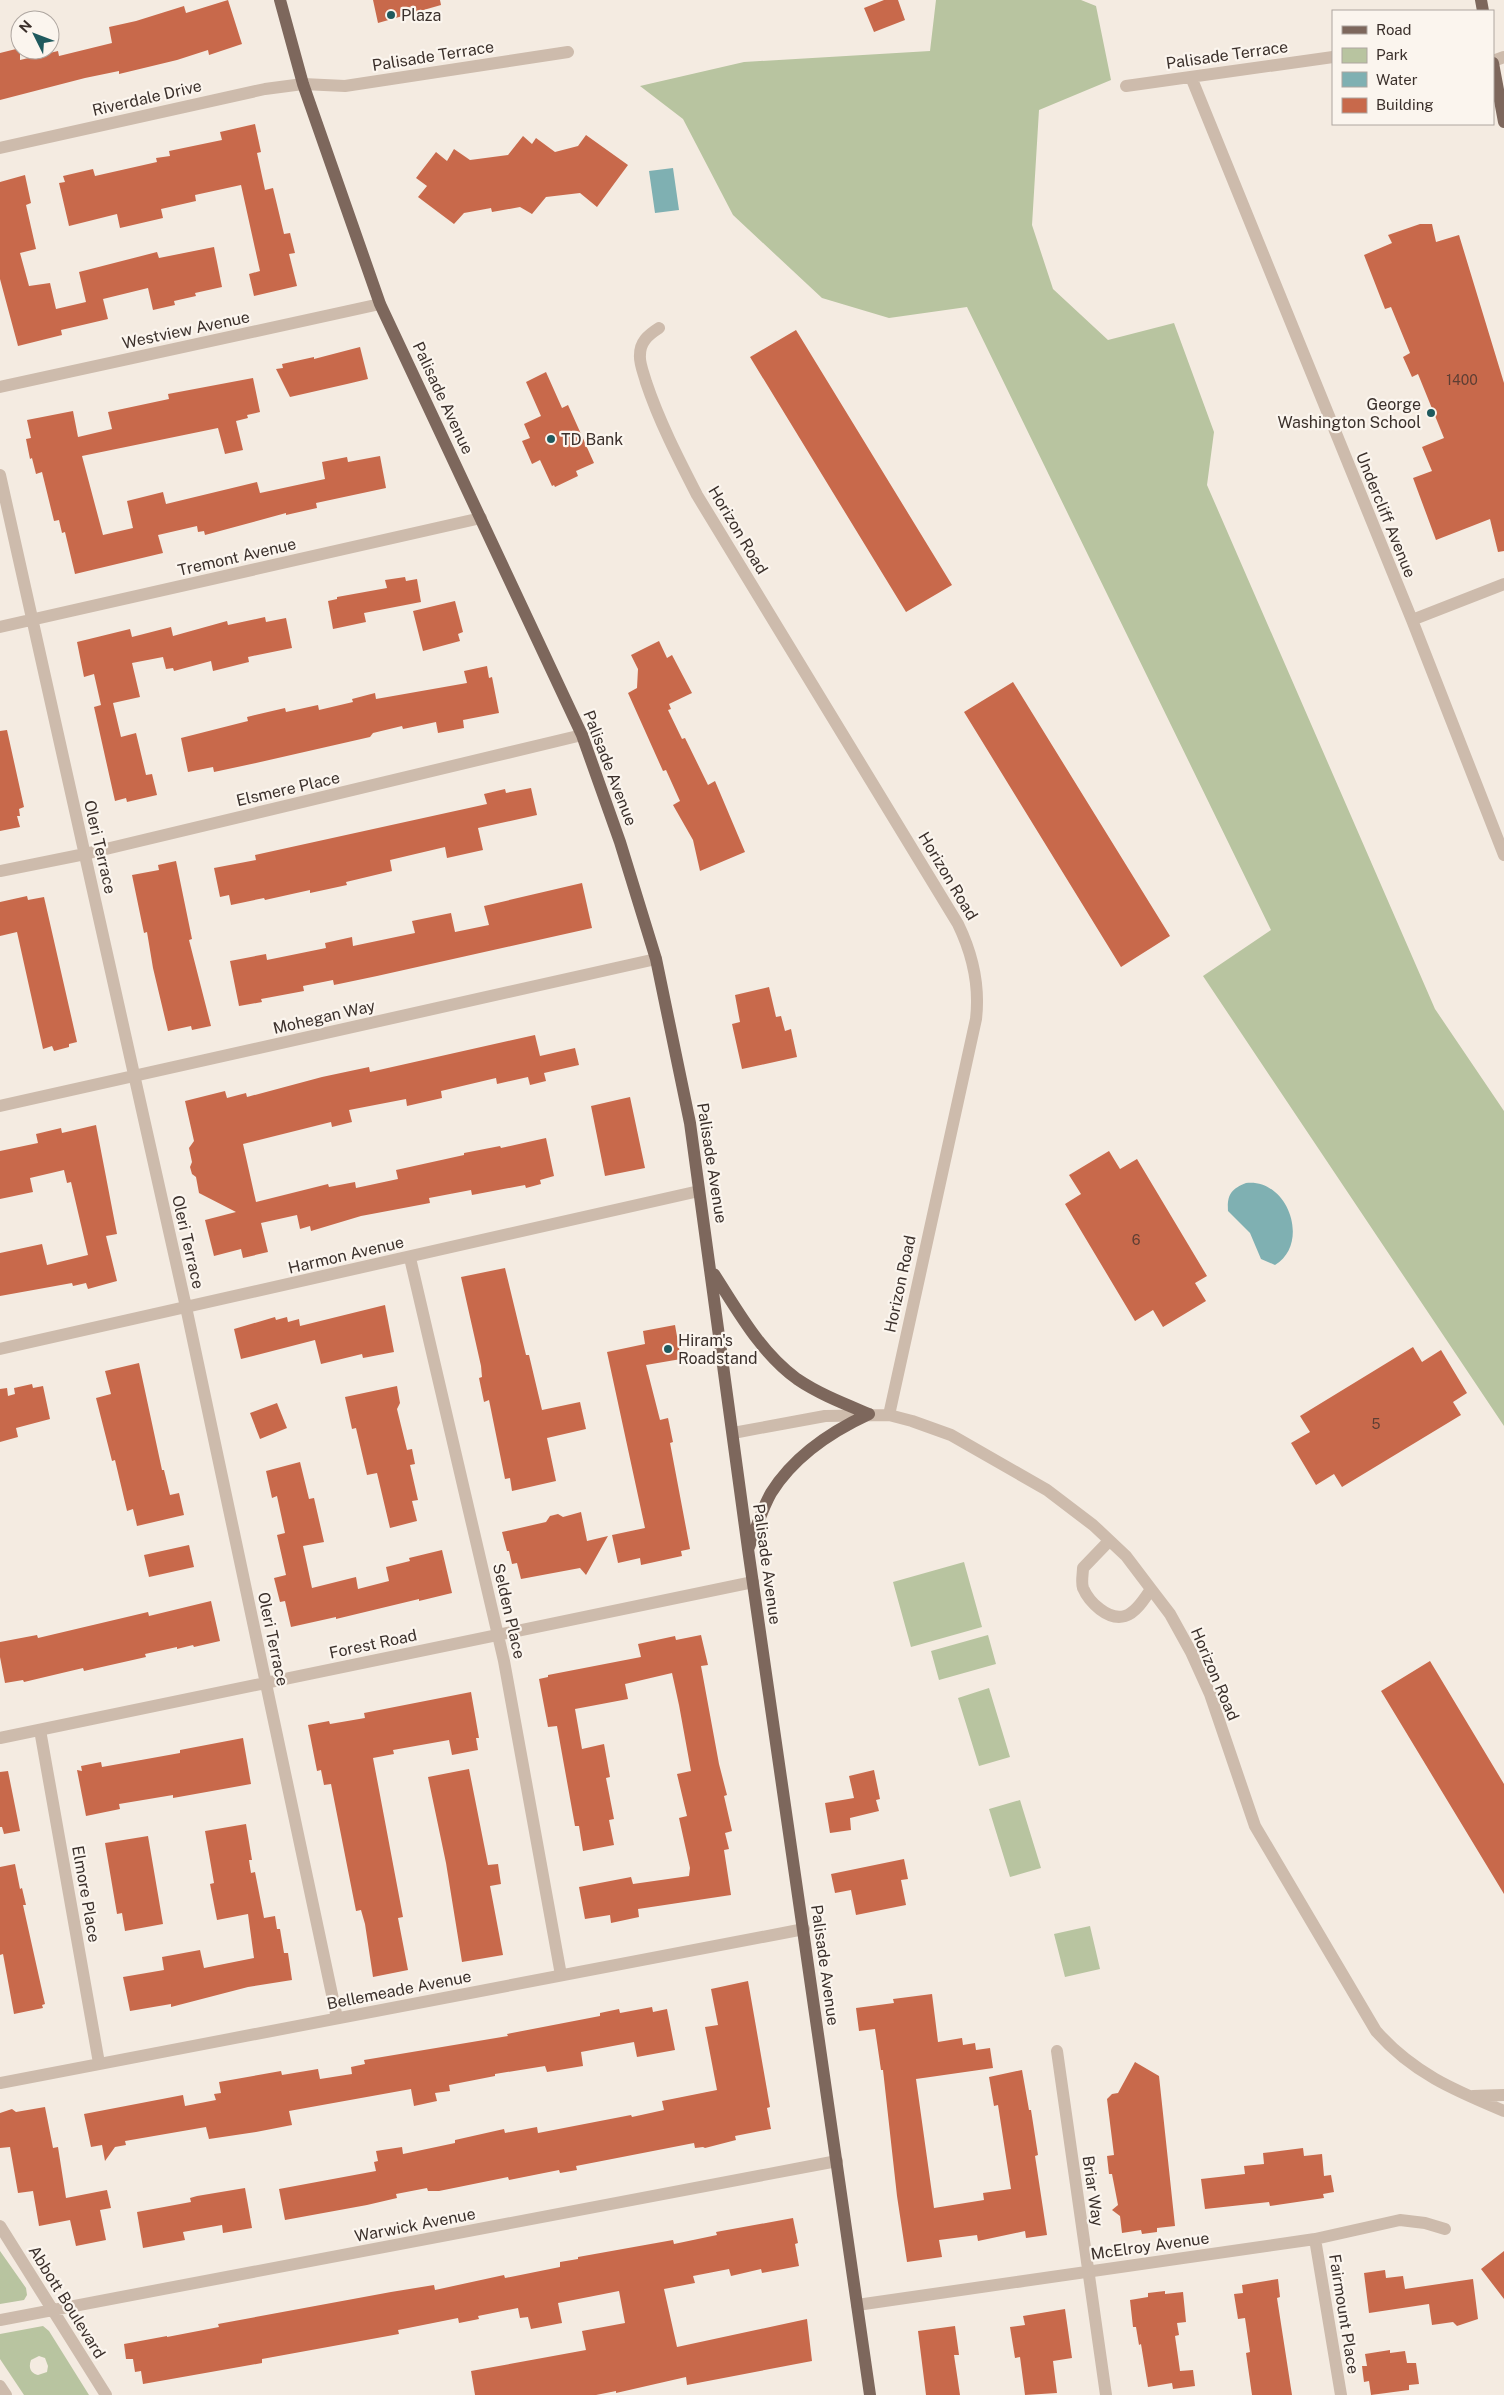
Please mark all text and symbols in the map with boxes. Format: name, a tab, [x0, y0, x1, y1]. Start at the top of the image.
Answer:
place label: Plaza	[401, 6, 441, 25]
marker: Plaza	[385, 9, 397, 21]
north arrow	[10, 10, 60, 60]
legend	[1332, 10, 1494, 125]
text: N	[16, 17, 35, 36]
text: Road	[1376, 21, 1412, 38]
street label: Palisade Terrace	[371, 37, 495, 75]
street label: Palisade Terrace	[1165, 37, 1289, 73]
text: Park	[1376, 46, 1408, 63]
text: Water	[1376, 71, 1418, 88]
street label: Riverdale Drive	[90, 76, 204, 120]
text: Building	[1376, 96, 1434, 113]
street label: Westview Avenue	[120, 307, 252, 353]
street label: Palisade Avenue	[409, 339, 477, 457]
house number: 1400	[1446, 372, 1478, 388]
place label: George Washington School	[1277, 395, 1421, 432]
marker: George Washington School	[1425, 407, 1437, 419]
place label: TD Bank	[561, 430, 623, 449]
marker: TD Bank	[545, 433, 557, 445]
street label: Undercliff Avenue	[1352, 449, 1420, 581]
street label: Horizon Road	[704, 483, 772, 577]
street label: Tremont Avenue	[176, 534, 298, 580]
street label: Palisade Avenue	[579, 708, 641, 828]
street label: Elsmere Place	[234, 768, 342, 810]
street label: Oleri Terrace	[80, 798, 120, 896]
street label: Horizon Road	[914, 829, 982, 923]
street label: Mohegan Way	[271, 996, 377, 1038]
street label: Palisade Avenue	[693, 1101, 731, 1225]
street label: Oleri Terrace	[168, 1193, 208, 1291]
street label: Harmon Avenue	[286, 1232, 406, 1278]
house number: 6	[1132, 1232, 1141, 1248]
street label: Horizon Road	[880, 1234, 920, 1334]
place label: Hiram's Roadstand	[678, 1331, 758, 1368]
marker: Hiram's Roadstand	[662, 1343, 674, 1355]
house number: 5	[1372, 1416, 1381, 1432]
street label: Palisade Avenue	[749, 1502, 785, 1626]
street label: Selden Place	[489, 1561, 529, 1661]
street label: Oleri Terrace	[254, 1590, 292, 1688]
street label: Forest Road	[327, 1625, 419, 1663]
street label: Horizon Road	[1187, 1625, 1243, 1723]
street label: Elmore Place	[68, 1844, 104, 1944]
street label: Palisade Avenue	[807, 1903, 843, 2027]
street label: Bellemeade Avenue	[325, 1967, 473, 2013]
street label: Briar Way	[1079, 2154, 1107, 2228]
street label: Warwick Avenue	[353, 2204, 477, 2246]
street label: McElroy Avenue	[1089, 2228, 1211, 2264]
street label: Abbott Boulevard	[25, 2242, 109, 2362]
street label: Fairmount Place	[1325, 2253, 1363, 2375]

